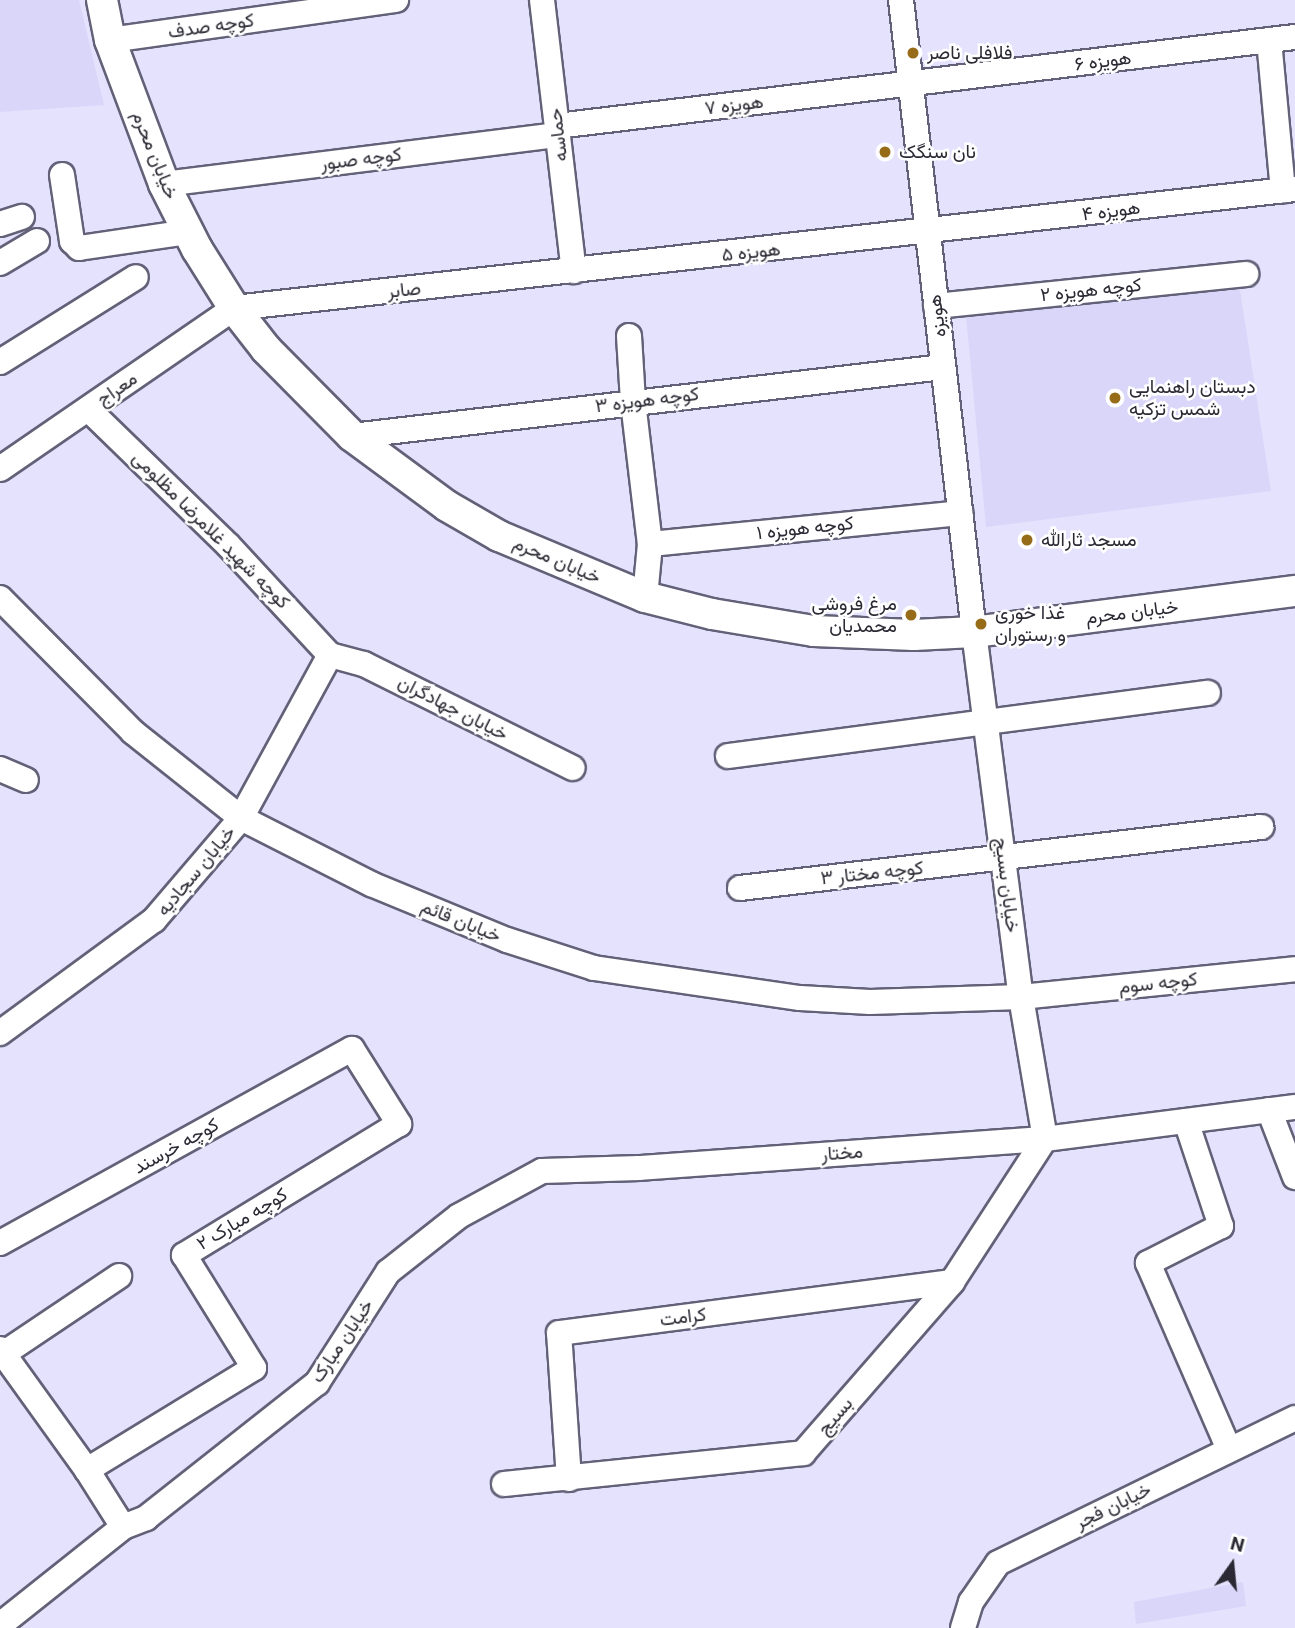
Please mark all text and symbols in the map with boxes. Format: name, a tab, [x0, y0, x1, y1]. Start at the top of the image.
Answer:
street label: کوچه صدف	[167, 9, 255, 43]
place label: فلافلی ناصر	[927, 42, 1013, 64]
marker: فلافلی ناصر	[905, 45, 921, 61]
street label: هویزه ۶	[1073, 46, 1133, 76]
street label: هویزه ۷	[703, 90, 765, 120]
street label: حماسه	[543, 107, 573, 163]
street label: خیابان محرم	[127, 108, 183, 202]
place label: نان سنگک	[899, 141, 976, 163]
street label: کوچه صبور	[319, 143, 403, 175]
marker: نان سنگک	[877, 144, 893, 160]
street label: هویزه ۴	[1081, 196, 1141, 226]
street label: هویزه ۵	[721, 238, 781, 266]
street label: کوچه هویزه ۲	[1039, 273, 1143, 307]
street label: صابر	[386, 277, 422, 303]
street label: هویزه	[923, 293, 951, 339]
street label: معراج	[92, 367, 142, 411]
place label: دبستان راهنمایی شمس تزکیه	[1129, 376, 1255, 420]
street label: کوچه هویزه ۳	[594, 382, 700, 418]
marker: دبستان راهنمایی شمس تزکیه	[1107, 390, 1123, 406]
street label: کوچه شهید غلامرضا مظلومی	[127, 446, 295, 614]
street label: کوچه هویزه ۱	[755, 512, 855, 544]
place label: مسجد ثارالله	[1041, 529, 1137, 551]
street label: خیابان محرم	[510, 531, 604, 589]
marker: مسجد ثارالله	[1019, 532, 1035, 548]
place label: مرغ فروشی محمدیان	[812, 593, 897, 637]
street label: خیابان محرم	[1084, 595, 1180, 629]
place label: غذا خوری و رستوران	[995, 602, 1066, 646]
marker: مرغ فروشی محمدیان	[903, 607, 919, 623]
marker: غذا خوری و رستوران	[973, 616, 989, 632]
street label: خیابان جهادگران	[394, 670, 512, 746]
street label: خیابان سجادیه	[152, 821, 240, 921]
street label: خیابان بسیج	[990, 836, 1024, 934]
street label: کوچه مختار ۳	[819, 856, 925, 890]
street label: خیابان قائم	[418, 895, 504, 947]
street label: کوچه سوم	[1118, 968, 1198, 998]
street label: کوچه خرسند	[129, 1113, 223, 1179]
street label: مختار	[820, 1140, 864, 1166]
street label: کوچه مبارک ۲	[192, 1183, 292, 1255]
street label: خیابان مبارک	[306, 1295, 378, 1387]
street label: کرامت	[658, 1303, 708, 1331]
street label: بسیج	[812, 1392, 858, 1440]
street label: خیابان فجر	[1071, 1478, 1155, 1534]
north arrow	[1197, 1530, 1267, 1600]
text: N	[1228, 1531, 1247, 1557]

